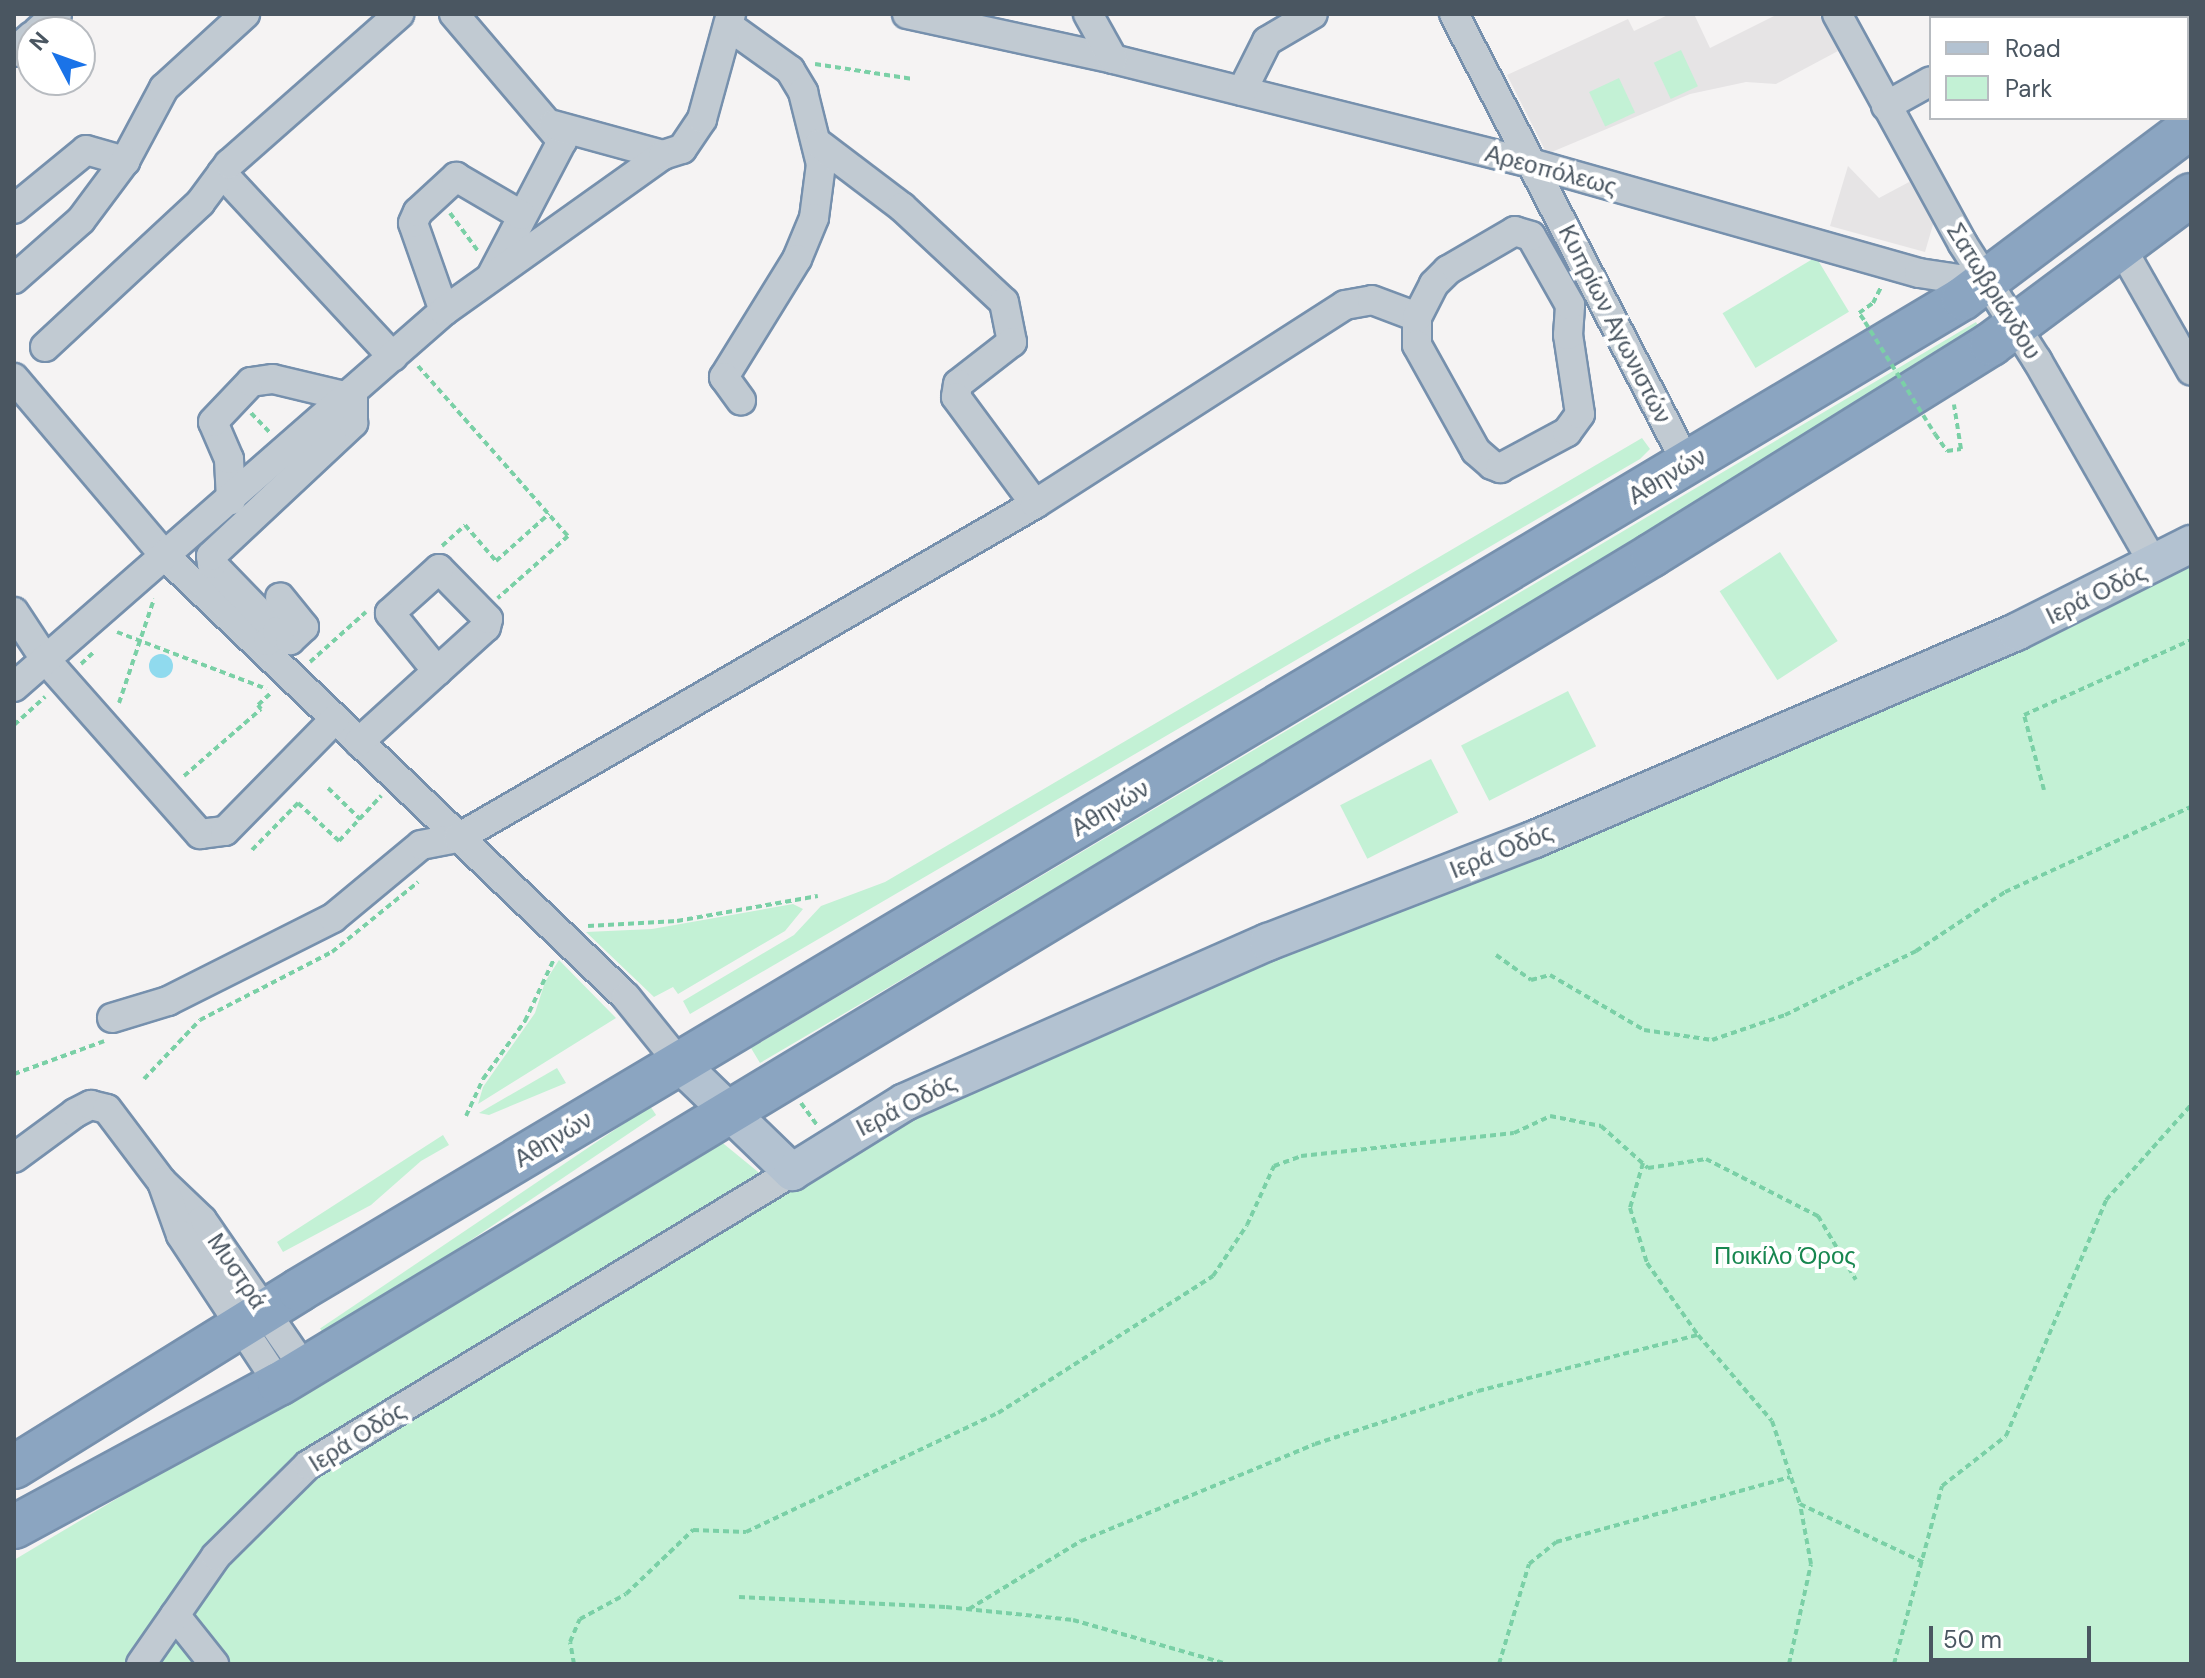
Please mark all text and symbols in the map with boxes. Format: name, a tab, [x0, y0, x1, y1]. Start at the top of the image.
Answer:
north arrow	[16, 16, 96, 96]
legend	[1929, 16, 2189, 120]
text: N	[23, 26, 55, 57]
text: Road	[2005, 33, 2061, 64]
text: Park	[2005, 73, 2052, 104]
street label: Αρεοπόλεως	[1482, 139, 1620, 201]
street label: Σατωβριάνδου	[1941, 218, 2047, 364]
street label: Κυπρίων Αγωνιστών	[1552, 220, 1678, 428]
street label: Αθηνών	[1623, 442, 1711, 510]
street label: Ιερά Οδός	[2041, 557, 2151, 631]
street label: Αθηνών	[1066, 774, 1154, 842]
street label: Ιερά Οδός	[1445, 817, 1557, 885]
street label: Ιερά Οδός	[851, 1068, 961, 1142]
street label: Αθηνών	[509, 1105, 597, 1173]
street label: Μυστρά	[201, 1228, 273, 1314]
park label: Ποικίλο Όρος	[1714, 1242, 1856, 1270]
street label: Ιερά Οδός	[303, 1396, 411, 1478]
scale bar	[1933, 1610, 2095, 1660]
text: 50 m	[1943, 1624, 2002, 1655]

